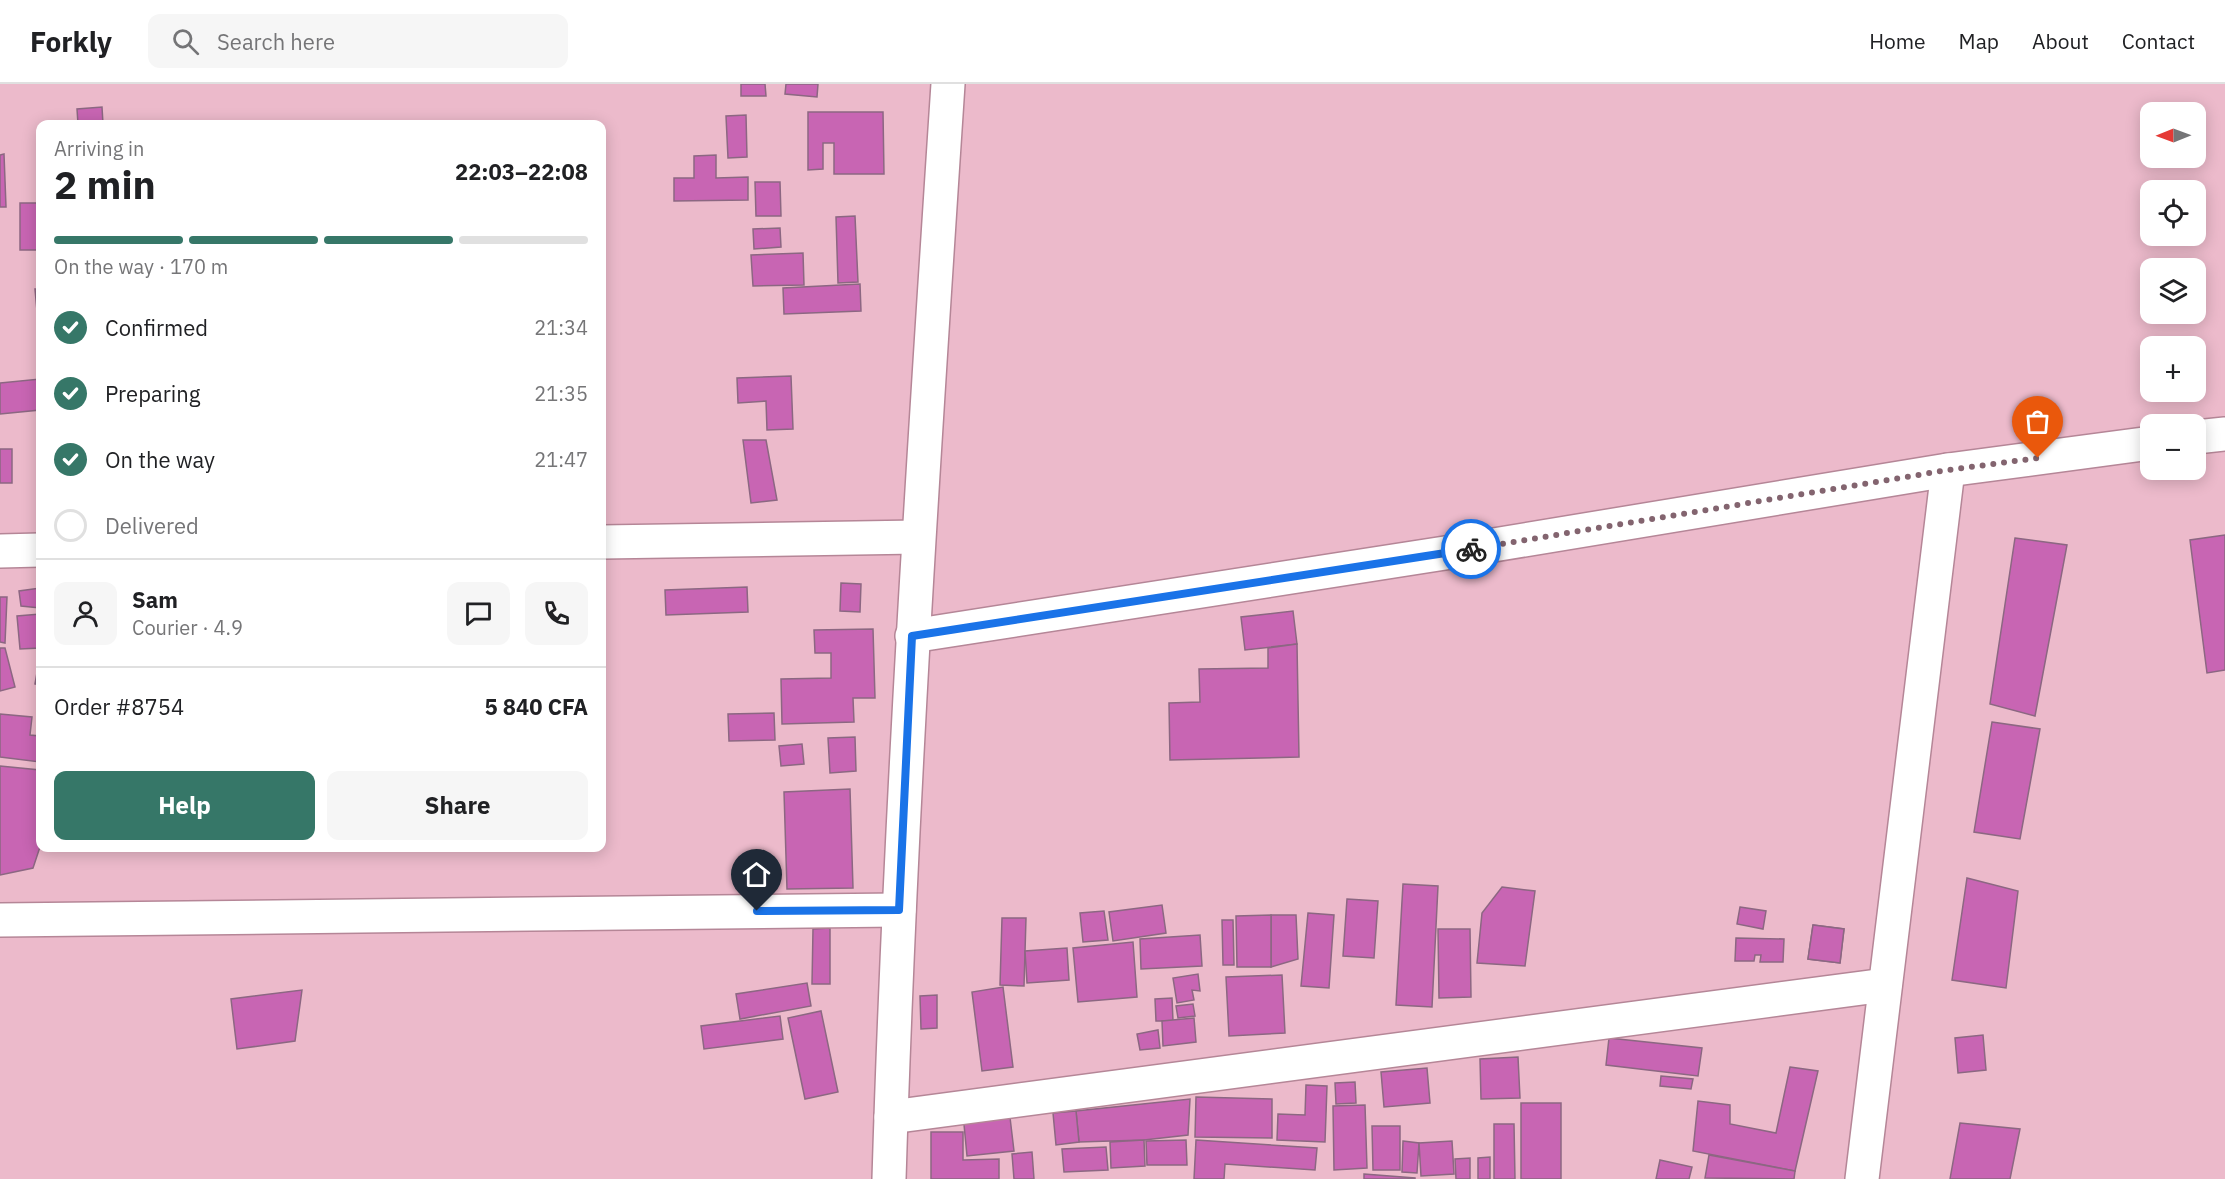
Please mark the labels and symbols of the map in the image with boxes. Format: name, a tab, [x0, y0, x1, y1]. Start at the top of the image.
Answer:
north arrow	[2140, 102, 2206, 168]
pin	[2012, 396, 2063, 458]
courier	[1441, 519, 1501, 579]
pin	[731, 849, 782, 911]

